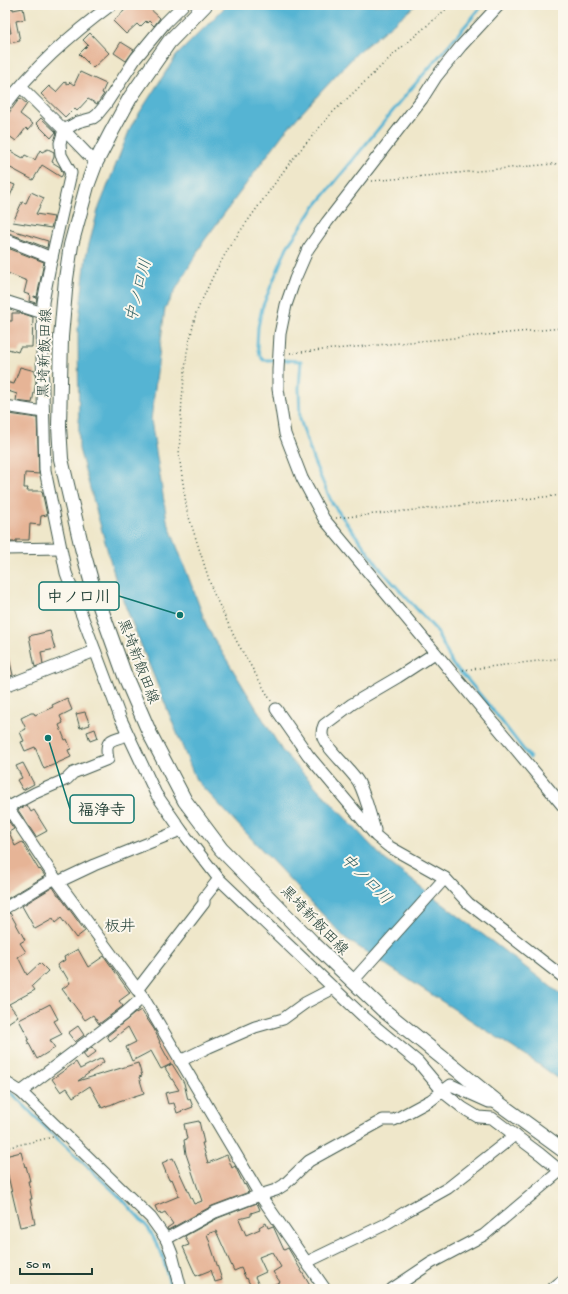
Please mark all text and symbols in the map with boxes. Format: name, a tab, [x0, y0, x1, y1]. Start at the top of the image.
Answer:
water label: 中ノ口川	[121, 257, 157, 324]
street label: 黒埼新飯田線	[34, 308, 57, 398]
callout: 中ノ口川	[39, 582, 119, 610]
text: 中ノ口川	[47, 588, 111, 609]
street label: 黒埼新飯田線	[113, 616, 163, 707]
callout: 福浄寺	[70, 795, 134, 823]
text: 福浄寺	[78, 801, 126, 822]
water label: 中ノ口川	[335, 850, 395, 910]
street label: 黒埼新飯田線	[276, 882, 352, 960]
district label: 板井	[104, 918, 136, 938]
scale bar	[20, 1250, 92, 1276]
text: 50 m	[26, 1259, 51, 1273]

